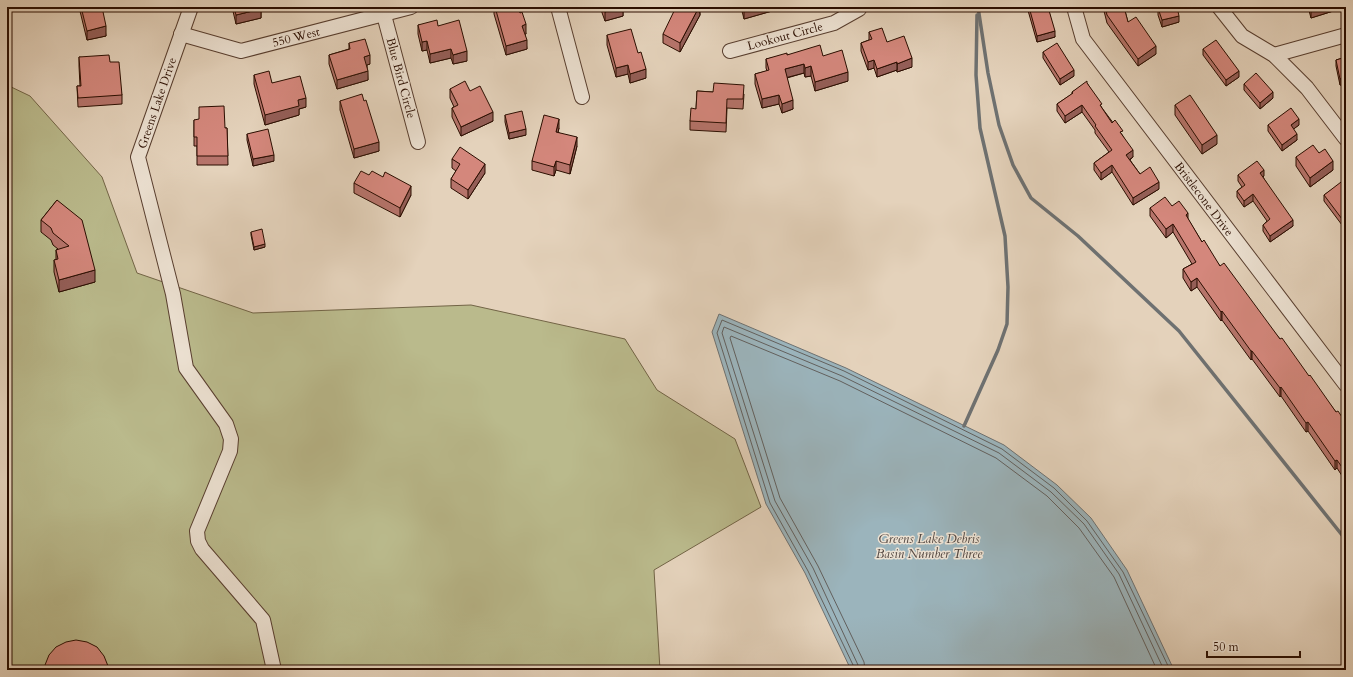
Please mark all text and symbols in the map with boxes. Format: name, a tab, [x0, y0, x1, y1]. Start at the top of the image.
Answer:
street label: Lookout Circle	[745, 18, 825, 54]
street label: 550 West	[271, 23, 322, 51]
street label: Blue Bird Circle	[383, 36, 419, 120]
street label: Greens Lake Drive	[134, 55, 180, 151]
street label: Bristlecone Drive	[1171, 159, 1237, 239]
water label: Greens Lake Debris Basin Number Three	[876, 530, 983, 563]
scale bar	[1207, 633, 1300, 659]
text: 50 m	[1213, 639, 1240, 655]

